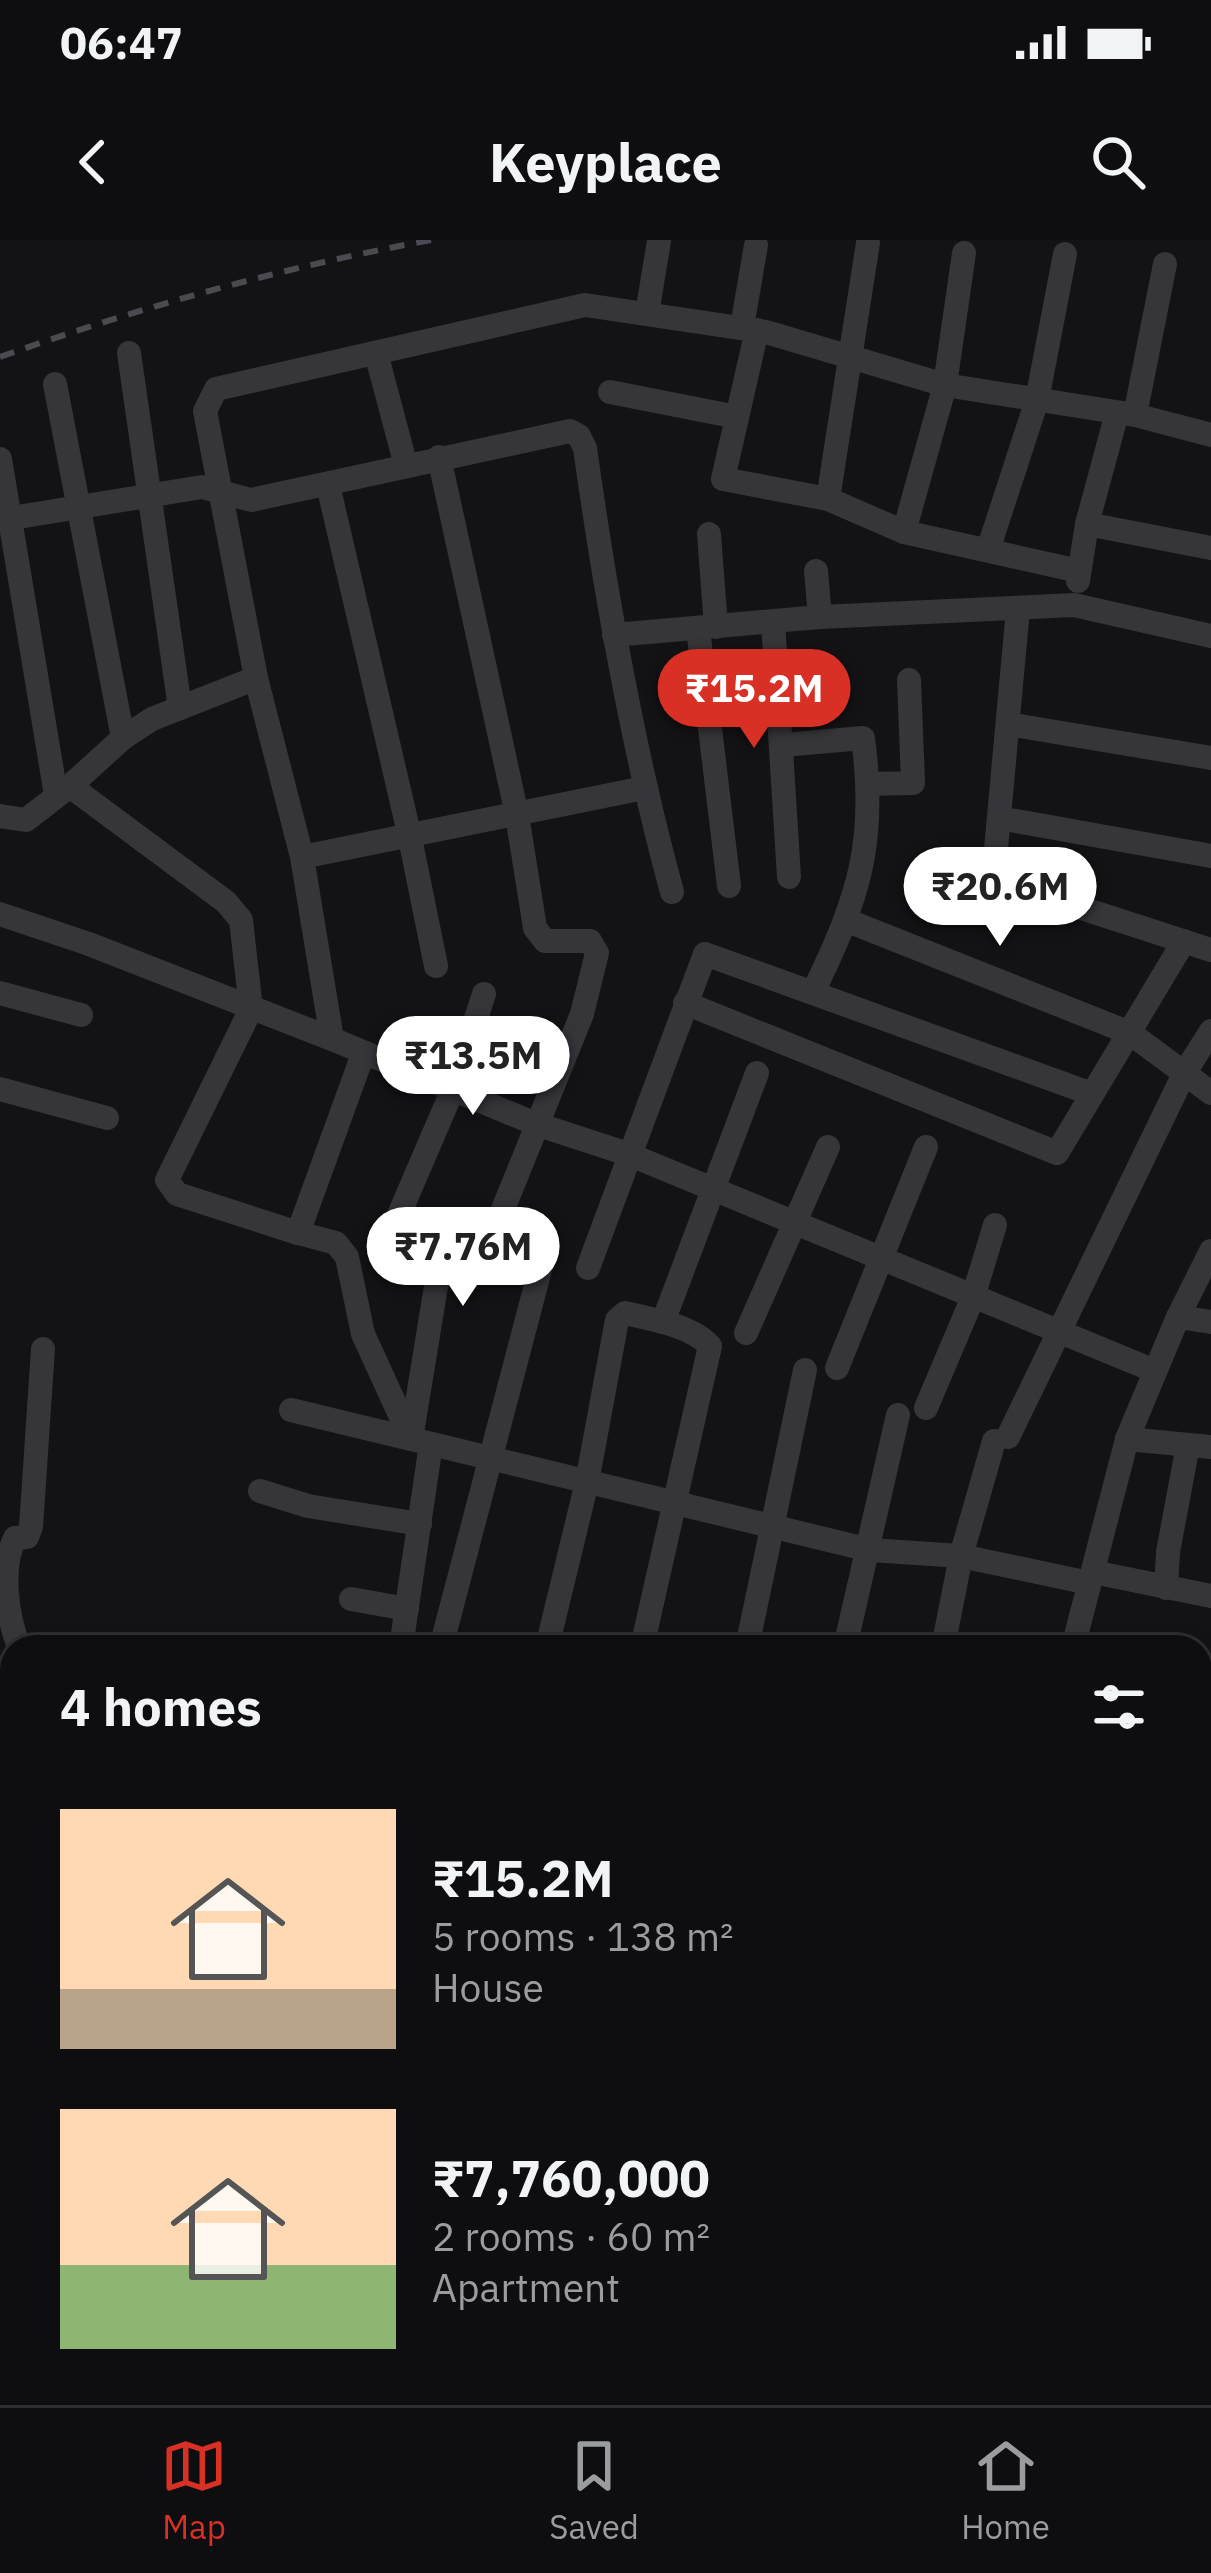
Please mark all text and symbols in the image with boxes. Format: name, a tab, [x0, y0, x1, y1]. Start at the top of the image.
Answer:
text: 06:47	[60, 13, 183, 71]
text: Keyplace	[489, 127, 722, 197]
icon: back	[60, 129, 126, 195]
icon: search	[1085, 129, 1151, 195]
pin: ₹15.2M	[656, 649, 852, 751]
text: ₹15.2M	[685, 662, 823, 713]
pin: ₹20.6M	[902, 847, 1098, 949]
text: ₹20.6M	[931, 860, 1069, 911]
pin: ₹13.5M	[375, 1016, 571, 1118]
text: ₹13.5M	[404, 1029, 542, 1080]
pin: ₹7.76M	[365, 1207, 561, 1309]
text: ₹7.76M	[394, 1220, 532, 1271]
text: 4 homes	[60, 1674, 262, 1740]
icon: filters	[1086, 1674, 1152, 1740]
text: ₹15.2M	[432, 1845, 613, 1911]
icon: home	[156, 1857, 300, 2001]
text: 5 rooms · 138 m²	[432, 1911, 734, 1962]
text: House	[432, 1962, 544, 2013]
text: ₹7,760,000	[432, 2145, 710, 2211]
icon: home	[156, 2157, 300, 2301]
text: 2 rooms · 60 m²	[432, 2211, 710, 2262]
text: Apartment	[432, 2262, 620, 2313]
tab: Map	[161, 2433, 227, 2548]
tab: Saved	[549, 2433, 639, 2548]
tab: Home	[961, 2433, 1050, 2548]

